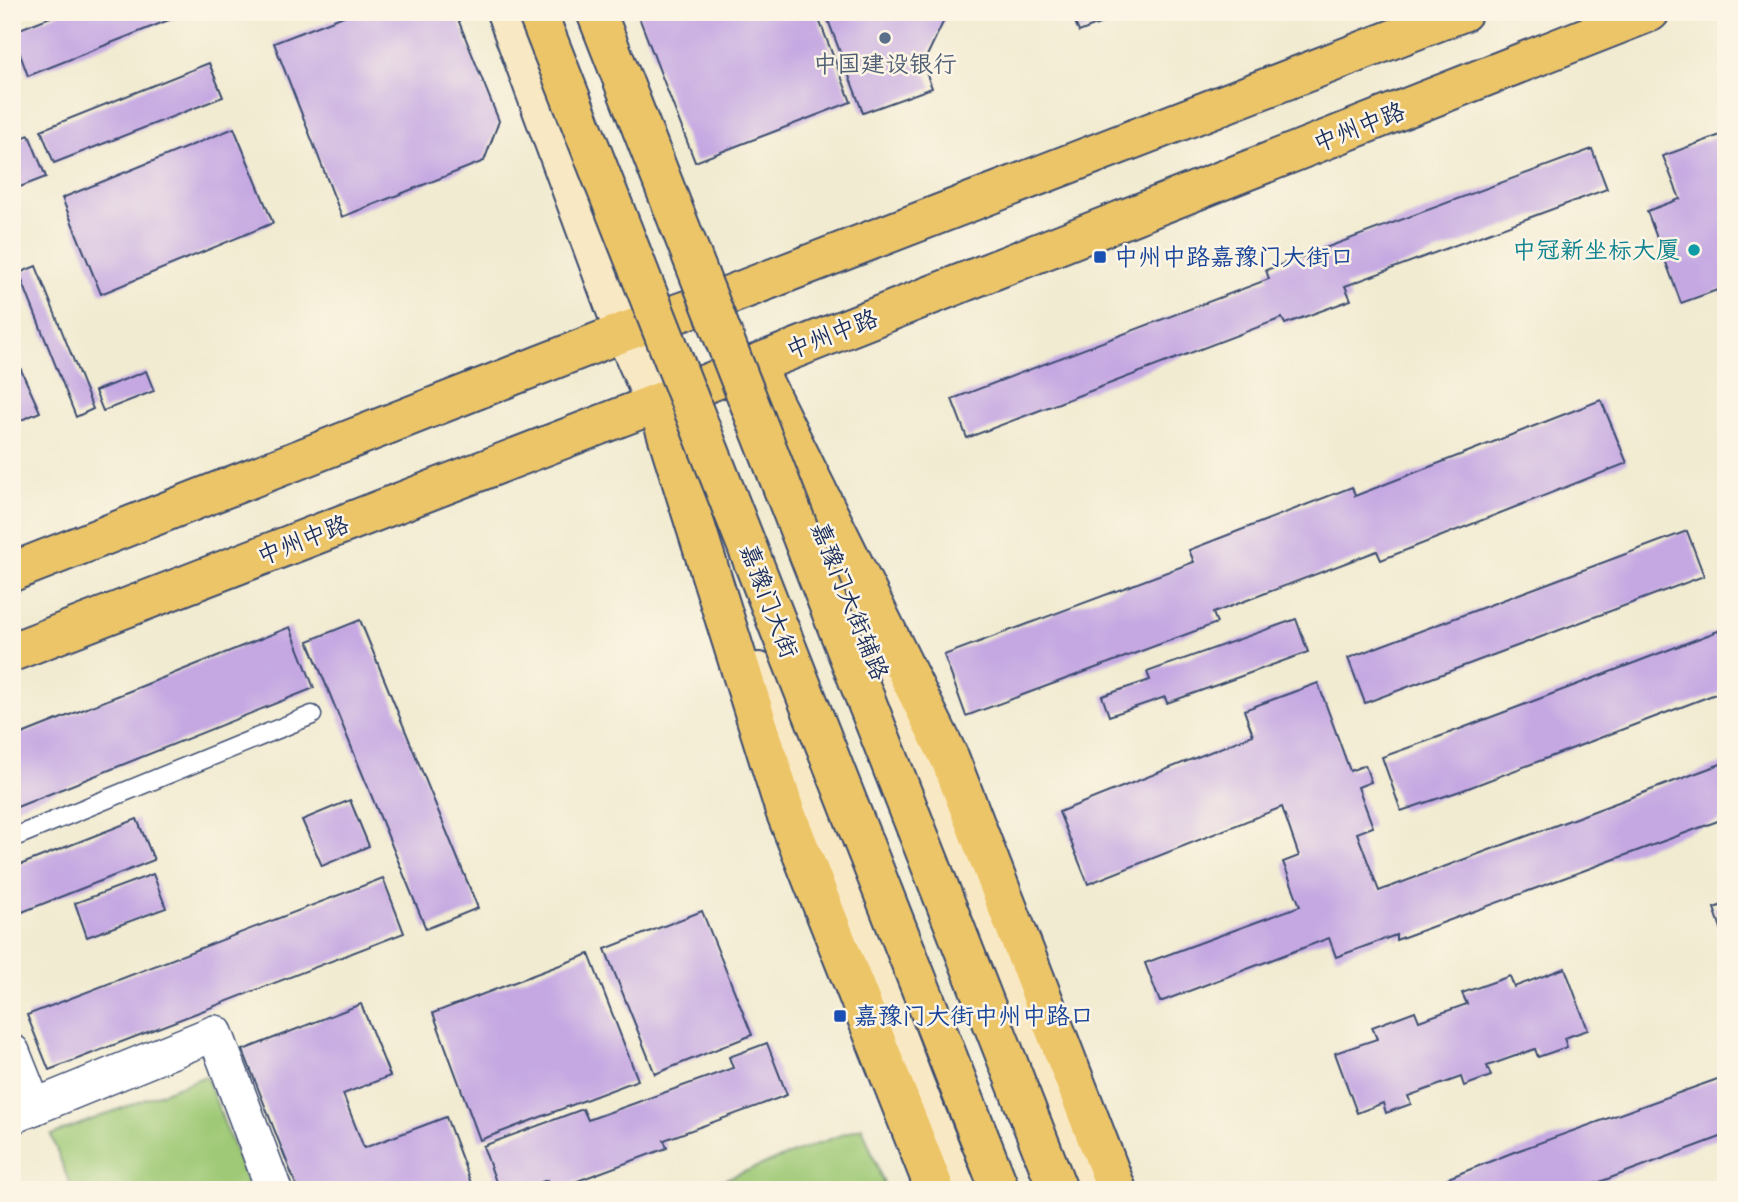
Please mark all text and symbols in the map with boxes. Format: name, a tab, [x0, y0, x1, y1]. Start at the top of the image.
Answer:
marker: 中国建设银行	[877, 30, 893, 46]
place label: 中国建设银行	[813, 48, 957, 80]
street label: 中州中路	[1308, 95, 1410, 159]
place label: 中冠新坐标大厦	[1512, 234, 1680, 266]
place label: 中州中路嘉豫门大街口	[1114, 241, 1354, 273]
marker: 中冠新坐标大厦	[1686, 242, 1702, 258]
marker: 中州中路嘉豫门大街口	[1092, 249, 1108, 265]
street label: 中州中路	[781, 302, 883, 366]
street label: 中州中路	[252, 508, 354, 572]
street label: 嘉豫门大街辅路	[804, 517, 896, 685]
street label: 嘉豫门大街	[733, 539, 805, 663]
place label: 嘉豫门大街中州中路口	[854, 1000, 1094, 1032]
marker: 嘉豫门大街中州中路口	[832, 1008, 848, 1024]

